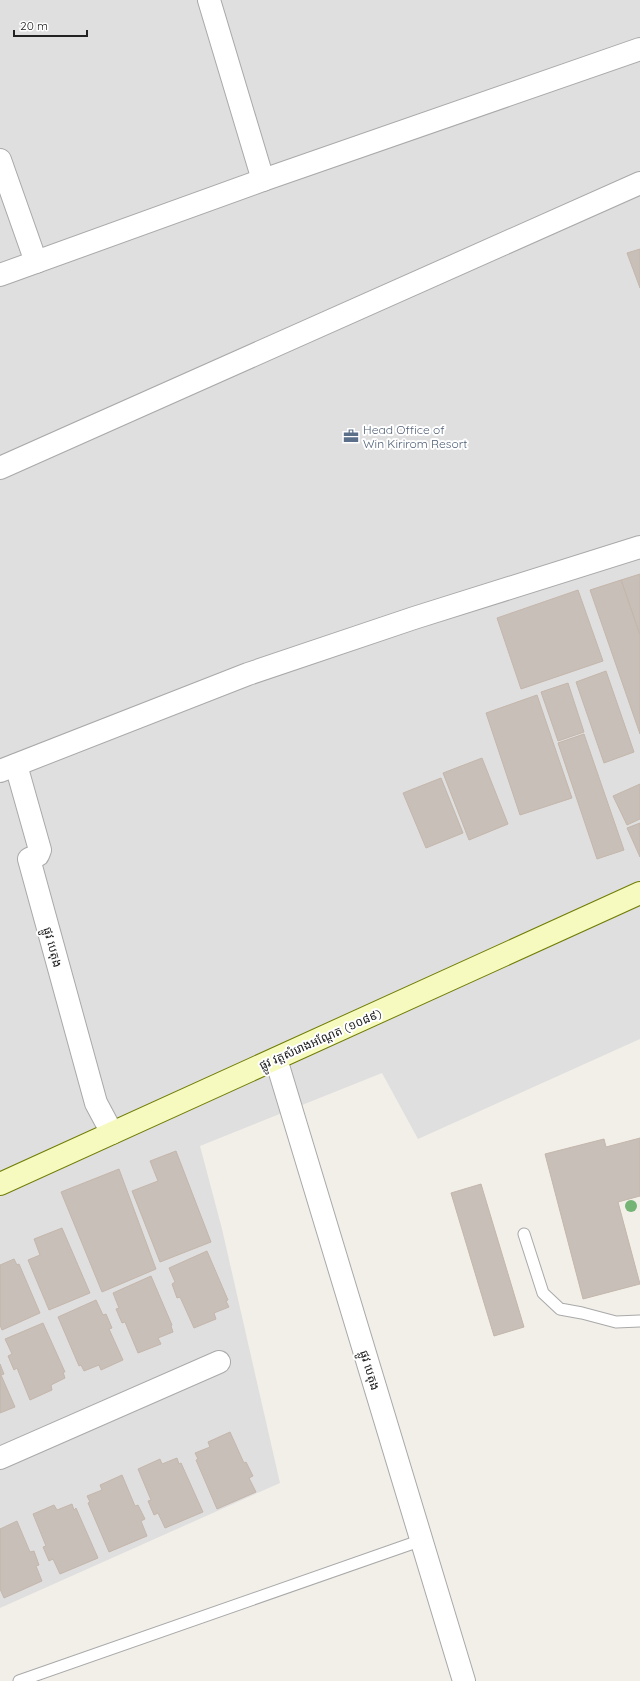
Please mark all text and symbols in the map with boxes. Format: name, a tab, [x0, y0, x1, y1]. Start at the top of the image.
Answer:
scale bar	[14, 12, 87, 38]
text: 20 m	[20, 18, 48, 33]
place label: Head Office of Win Kirirom Resort	[363, 422, 467, 451]
office icon: Head Office of Win Kirirom Resort	[342, 427, 360, 445]
street label: ផ្លូវ បេតុង	[37, 925, 66, 970]
street label: ផ្លូវ វត្តសំរោងអណ្ដែត (១០៨៩)	[257, 1005, 385, 1076]
street label: ផ្លូវ បេតុង	[353, 1348, 383, 1393]

